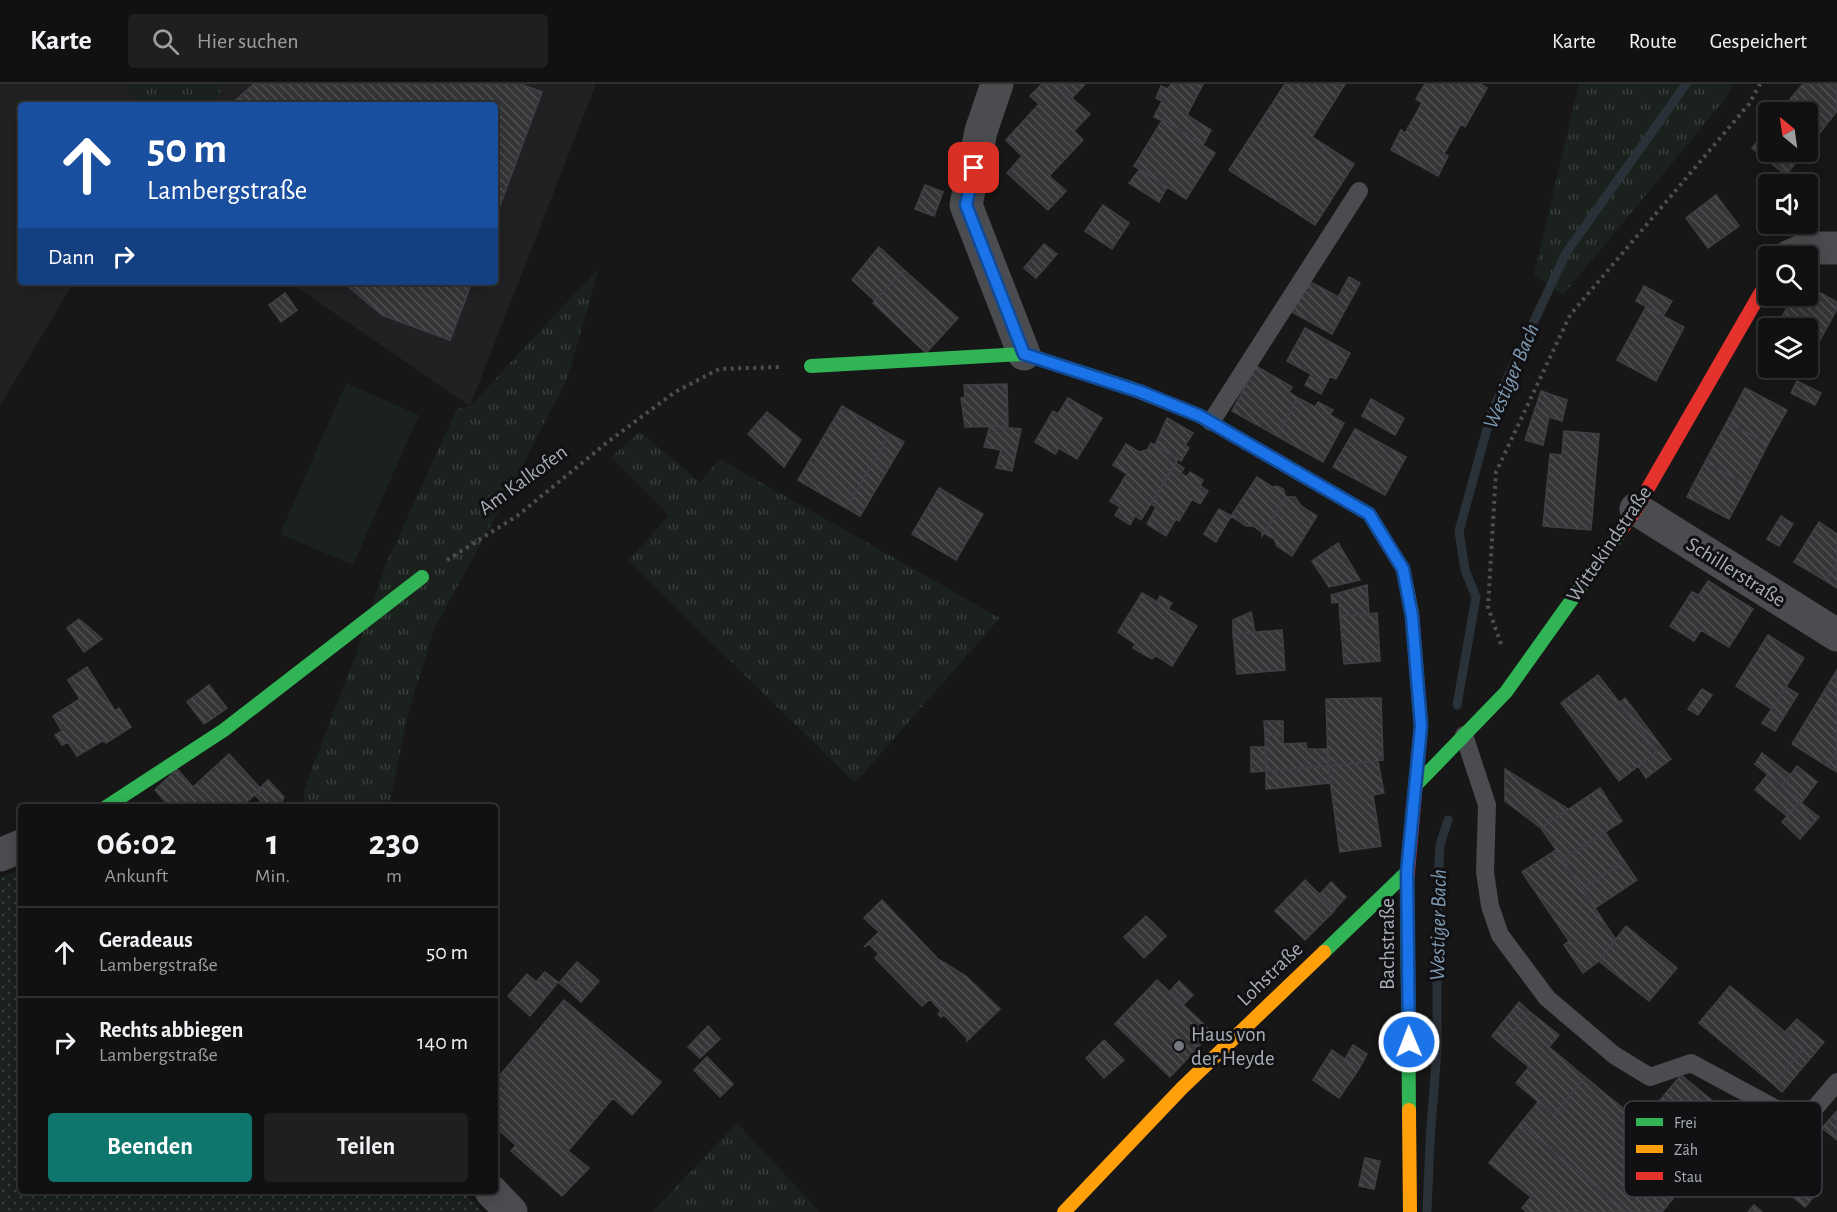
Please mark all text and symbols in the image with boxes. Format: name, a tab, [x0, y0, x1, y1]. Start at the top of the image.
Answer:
search box	[128, 14, 548, 68]
icon: search	[149, 25, 182, 58]
text: Karte	[30, 27, 92, 55]
text: Hier suchen	[197, 30, 299, 52]
text: Karte	[1552, 31, 1596, 52]
text: Route	[1629, 31, 1677, 52]
text: Gespeichert	[1710, 31, 1807, 52]
north arrow	[1758, 102, 1818, 162]
map controls	[1758, 102, 1818, 378]
icon: ahead	[48, 126, 126, 204]
text: 50 m	[147, 128, 227, 170]
pin	[948, 142, 999, 193]
icon: arrive	[957, 151, 990, 184]
button: sound	[1758, 174, 1818, 234]
text: Lambergstraße	[147, 177, 307, 204]
icon: right	[107, 240, 140, 273]
text: Dann	[48, 246, 95, 268]
button: search	[1758, 246, 1818, 306]
button: layers	[1758, 318, 1818, 378]
water label: Westiger Bach	[1479, 320, 1543, 432]
street label: Am Kalkofen	[475, 441, 571, 519]
street label: Wittekindstraße	[1563, 482, 1655, 606]
street label: Schillerstraße	[1683, 533, 1789, 611]
text: 06:02	[96, 825, 176, 861]
text: 1	[266, 825, 279, 861]
text: 230	[368, 825, 420, 861]
text: Ankunft	[105, 866, 168, 886]
text: Min.	[255, 866, 290, 886]
text: m	[386, 866, 402, 886]
water label: Westiger Bach	[1426, 869, 1450, 981]
street label: Bachstraße	[1377, 898, 1398, 990]
text: Geradeaus	[99, 929, 193, 951]
icon: ahead	[48, 936, 81, 969]
street label: Lohstraße	[1233, 938, 1307, 1010]
text: 50 m	[426, 941, 468, 963]
text: Lambergstraße	[99, 955, 218, 975]
position arrow	[1377, 1010, 1441, 1074]
text: Rechts abbiegen	[99, 1019, 243, 1041]
place label: Haus von der Heyde	[1191, 1024, 1275, 1069]
icon: right	[48, 1026, 81, 1059]
text: 140 m	[417, 1031, 468, 1053]
marker: Haus von der Heyde	[1172, 1039, 1186, 1053]
text: Lambergstraße	[99, 1045, 218, 1065]
legend	[1624, 1101, 1822, 1197]
button: Beenden	[48, 1113, 252, 1182]
button: Teilen	[264, 1113, 468, 1182]
text: Frei	[1674, 1115, 1697, 1131]
text: Zäh	[1674, 1142, 1698, 1158]
text: Stau	[1674, 1169, 1702, 1185]

